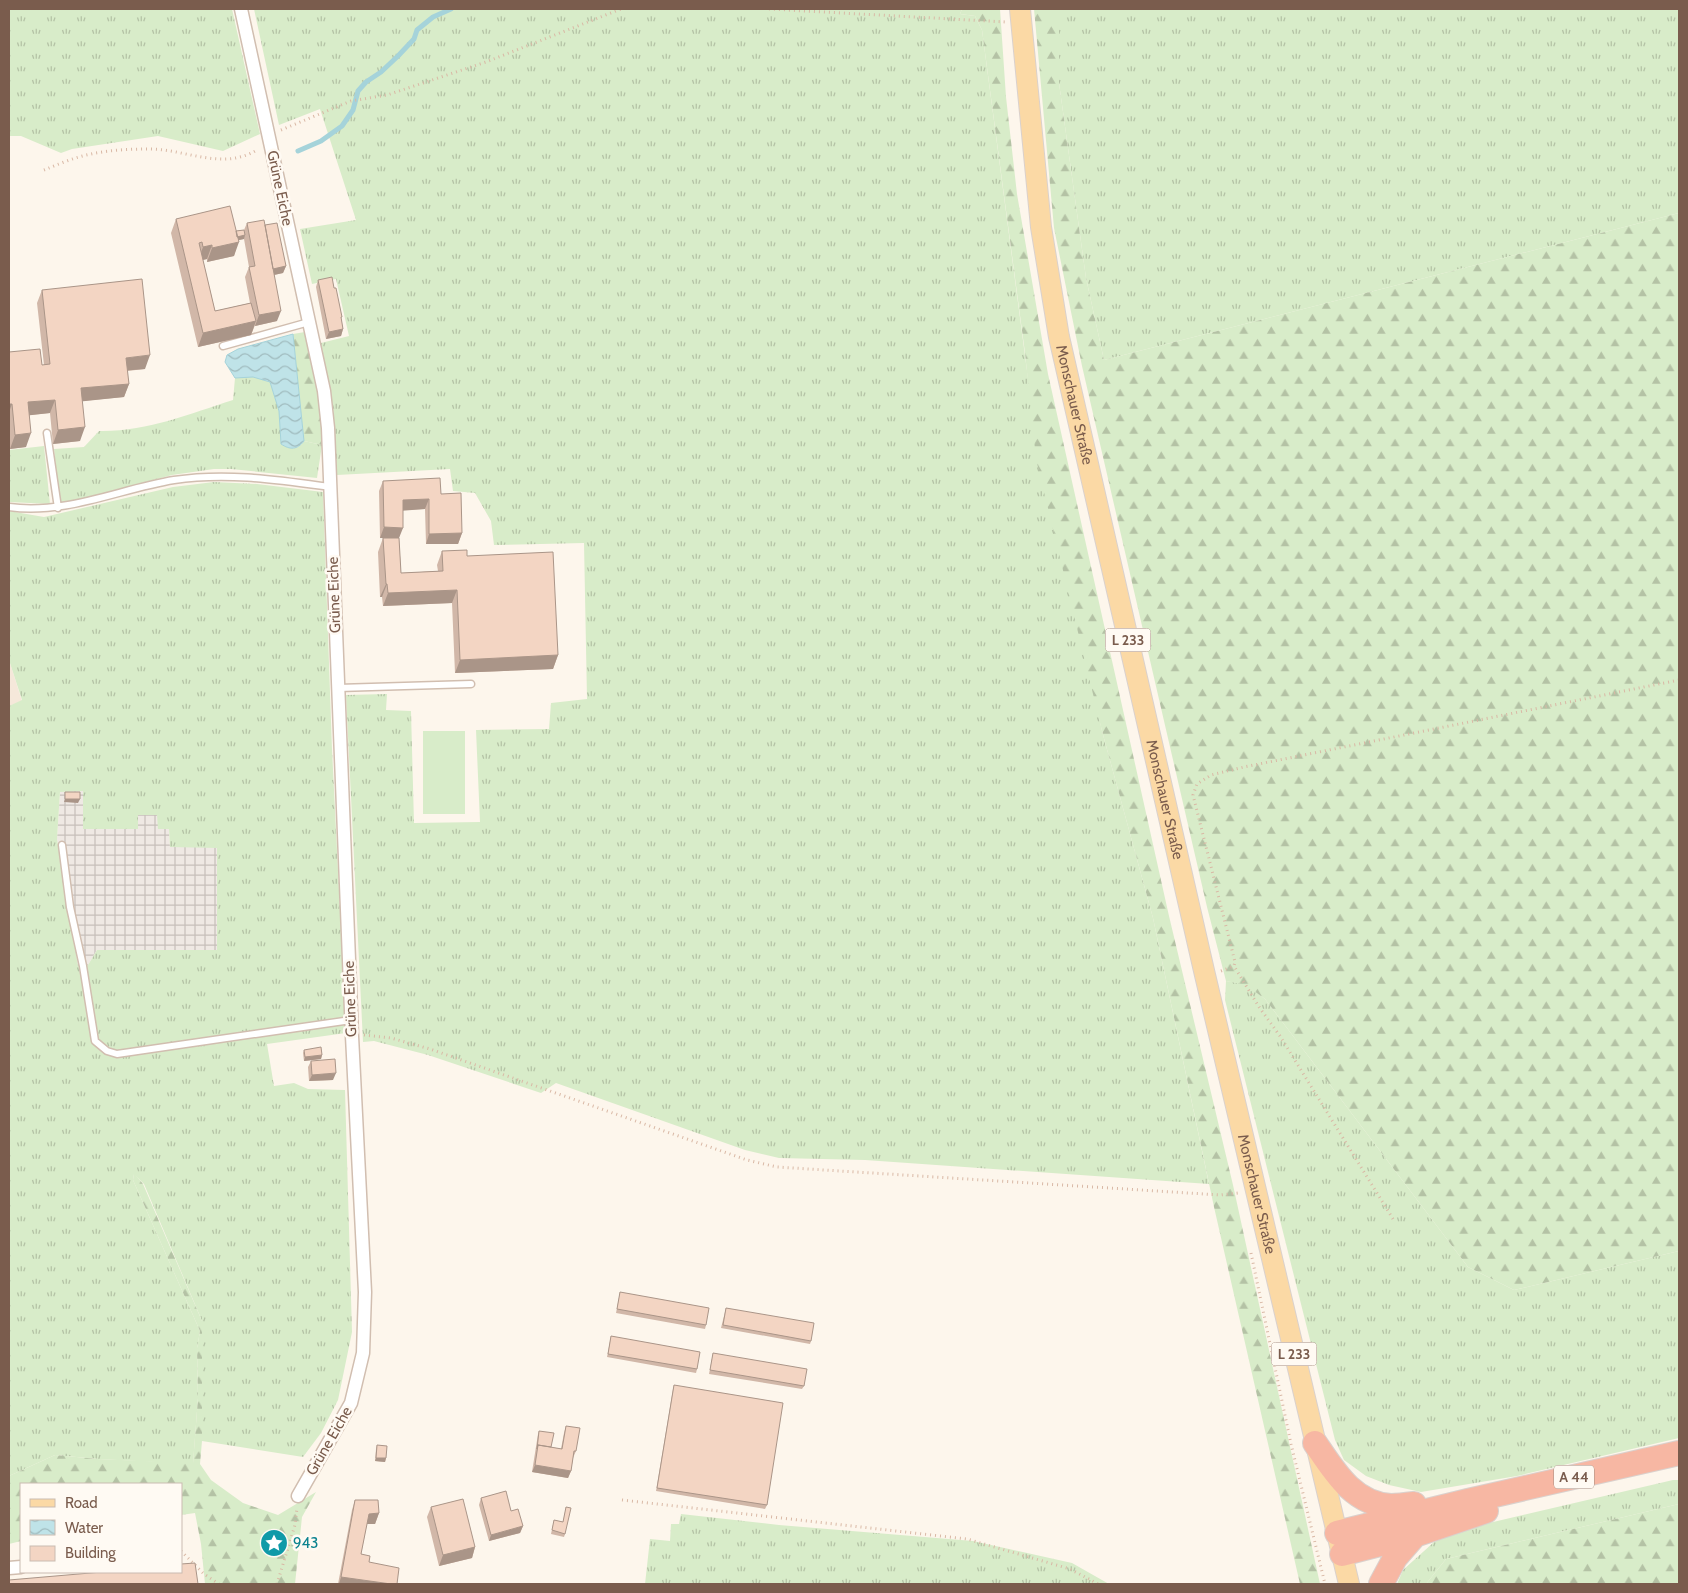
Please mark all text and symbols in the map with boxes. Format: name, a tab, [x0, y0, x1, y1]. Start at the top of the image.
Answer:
street label: Grüne Eiche	[263, 149, 297, 228]
street label: Monschauer Straße	[1052, 343, 1097, 467]
street label: Grüne Eiche	[324, 556, 344, 634]
road number: L 233	[1106, 628, 1150, 652]
street label: Monschauer Straße	[1142, 738, 1187, 862]
street label: Grüne Eiche	[340, 960, 360, 1038]
street label: Monschauer Straße	[1234, 1132, 1280, 1256]
road number: L 233	[1272, 1342, 1316, 1366]
street label: Grüne Eiche	[302, 1403, 356, 1479]
road number: A 44	[1554, 1465, 1594, 1488]
legend	[20, 1483, 182, 1573]
text: Road	[65, 1494, 98, 1512]
text: Water	[65, 1519, 103, 1537]
place icon: 943	[259, 1528, 289, 1558]
place label: 943	[293, 1534, 318, 1552]
text: Building	[65, 1544, 116, 1562]

